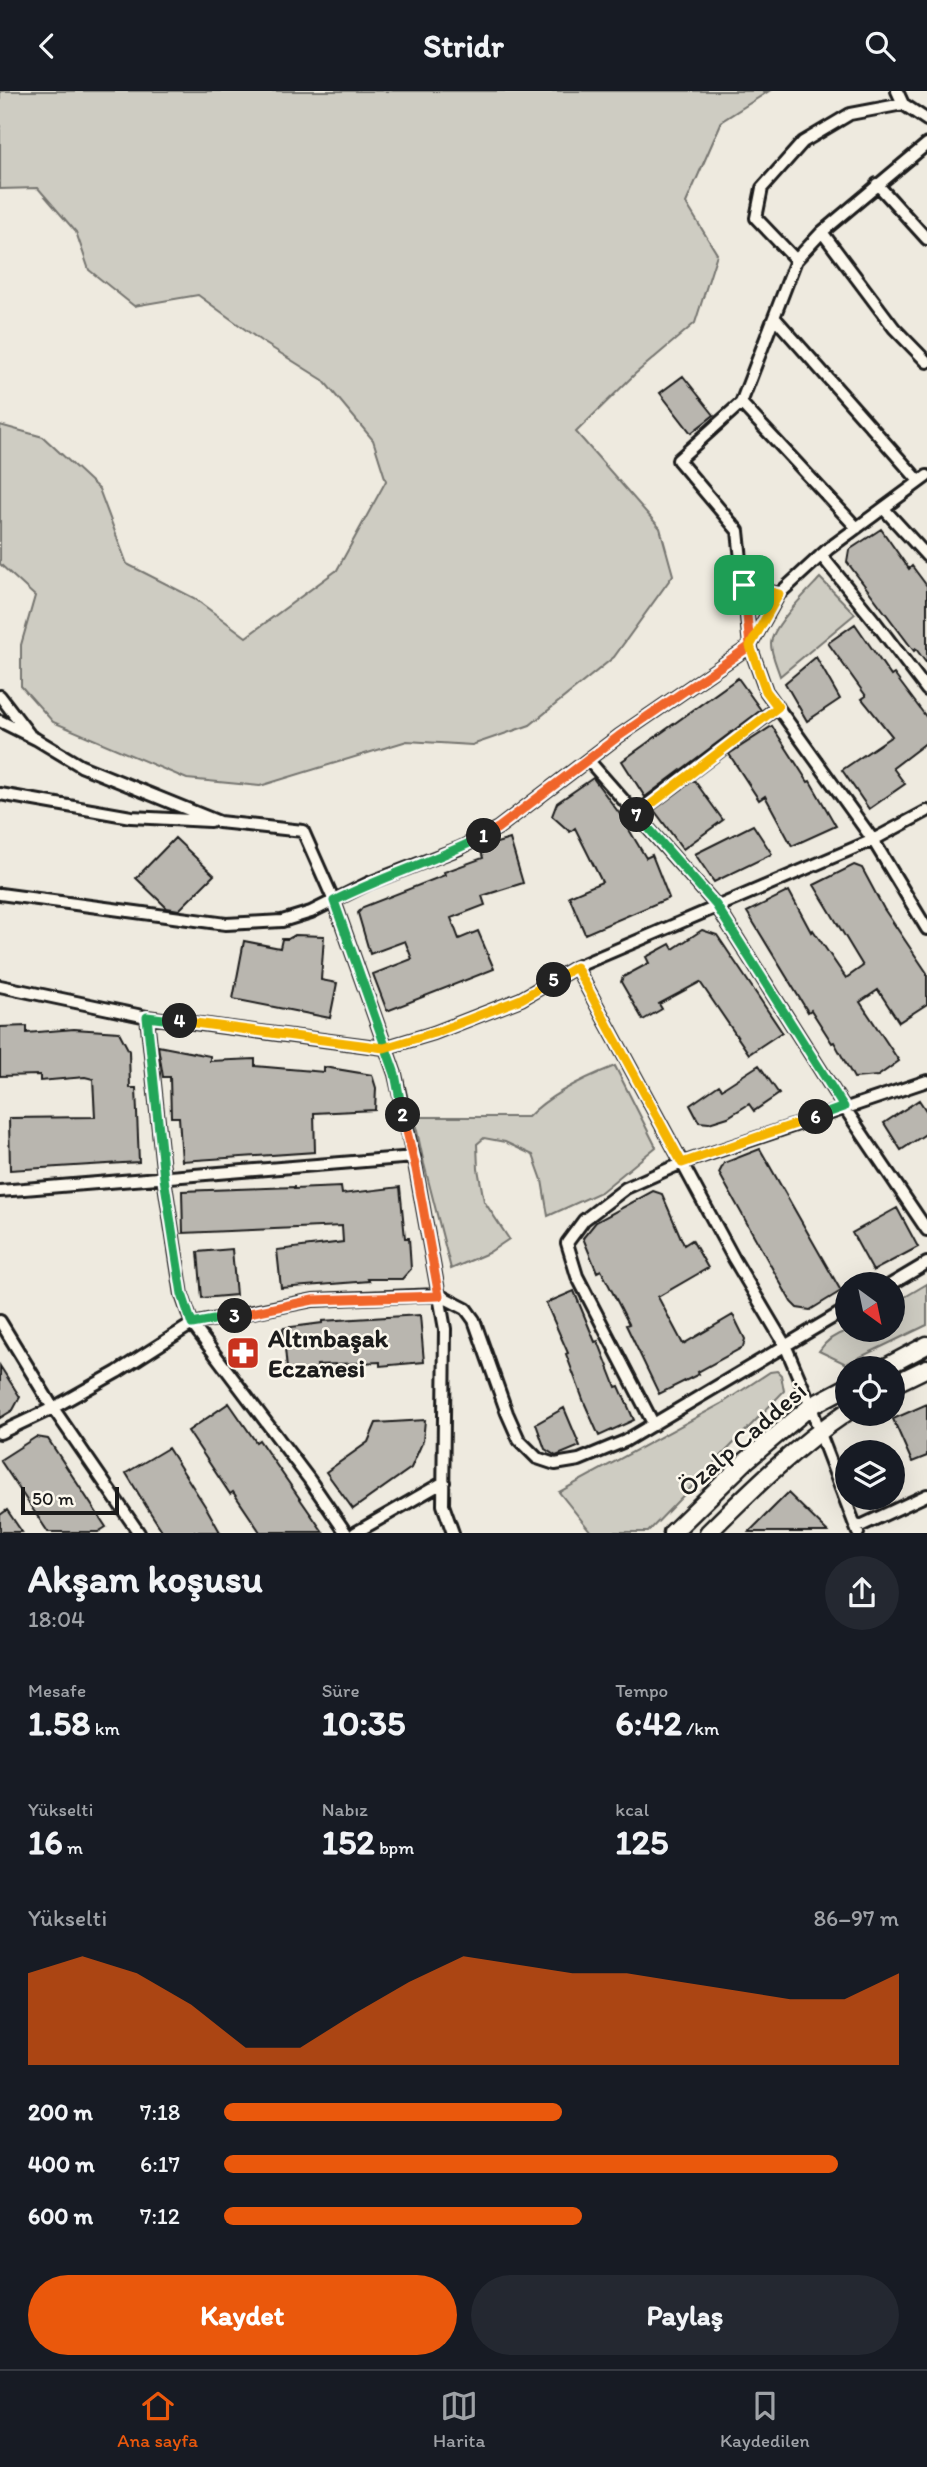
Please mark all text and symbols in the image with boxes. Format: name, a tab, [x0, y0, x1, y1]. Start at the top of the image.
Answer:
icon: back	[28, 27, 66, 65]
text: Stridr	[423, 27, 504, 65]
icon: search	[861, 27, 899, 65]
pin	[714, 555, 774, 615]
icon: arrive	[725, 566, 763, 604]
pin: 7	[620, 797, 654, 833]
text: 7	[632, 803, 641, 826]
pin: 1	[466, 819, 502, 853]
text: 1	[479, 824, 488, 847]
pin: 5	[536, 963, 572, 997]
text: 5	[549, 968, 558, 991]
pin: 4	[162, 1003, 198, 1039]
text: 4	[174, 1009, 185, 1032]
pin: 2	[386, 1097, 420, 1133]
pin: 6	[798, 1100, 834, 1135]
text: 2	[398, 1103, 408, 1126]
text: 6	[810, 1105, 821, 1128]
north arrow	[835, 1272, 905, 1342]
map controls	[835, 1272, 905, 1510]
pin: 3	[218, 1299, 252, 1333]
text: 3	[229, 1304, 240, 1327]
place label: Altınbaşak Eczanesi	[267, 1322, 388, 1384]
pharmacy icon: Altınbaşak Eczanesi	[224, 1334, 262, 1372]
button: locate	[835, 1356, 905, 1426]
street label: Özalp Caddesi	[671, 1374, 813, 1504]
button: layers	[835, 1440, 905, 1510]
scale bar	[21, 1483, 119, 1515]
text: 50 m	[32, 1487, 74, 1510]
text: Akşam koşusu	[28, 1556, 263, 1602]
button: share	[825, 1556, 899, 1630]
text: 18:04	[28, 1605, 85, 1633]
text: Mesafe	[28, 1679, 86, 1702]
text: Süre	[322, 1679, 359, 1702]
text: Tempo	[615, 1679, 668, 1702]
text: 1.58	[28, 1702, 90, 1744]
text: 10:35	[322, 1702, 405, 1744]
text: 6:42	[615, 1702, 682, 1744]
text: km	[90, 1717, 120, 1740]
text: /km	[682, 1717, 719, 1740]
text: Yükselti	[28, 1798, 93, 1821]
text: Nabız	[322, 1798, 368, 1821]
text: kcal	[615, 1798, 649, 1821]
text: 16	[28, 1821, 63, 1863]
text: 152	[322, 1821, 375, 1863]
text: 125	[615, 1821, 668, 1863]
text: m	[63, 1836, 83, 1859]
text: bpm	[375, 1836, 414, 1859]
text: Yükselti	[28, 1904, 107, 1932]
text: 86–97 m	[813, 1904, 899, 1932]
text: 200 m	[28, 2098, 93, 2126]
text: 7:18	[140, 2098, 180, 2126]
text: 400 m	[28, 2150, 95, 2178]
text: 6:17	[140, 2150, 180, 2178]
text: 600 m	[28, 2202, 93, 2230]
text: 7:12	[140, 2202, 180, 2230]
button: Kaydet	[28, 2275, 457, 2355]
button: Paylaş	[471, 2275, 899, 2355]
tab: Ana sayfa	[117, 2387, 198, 2452]
tab: Harita	[433, 2387, 485, 2452]
tab: Kaydedilen	[720, 2387, 810, 2452]

